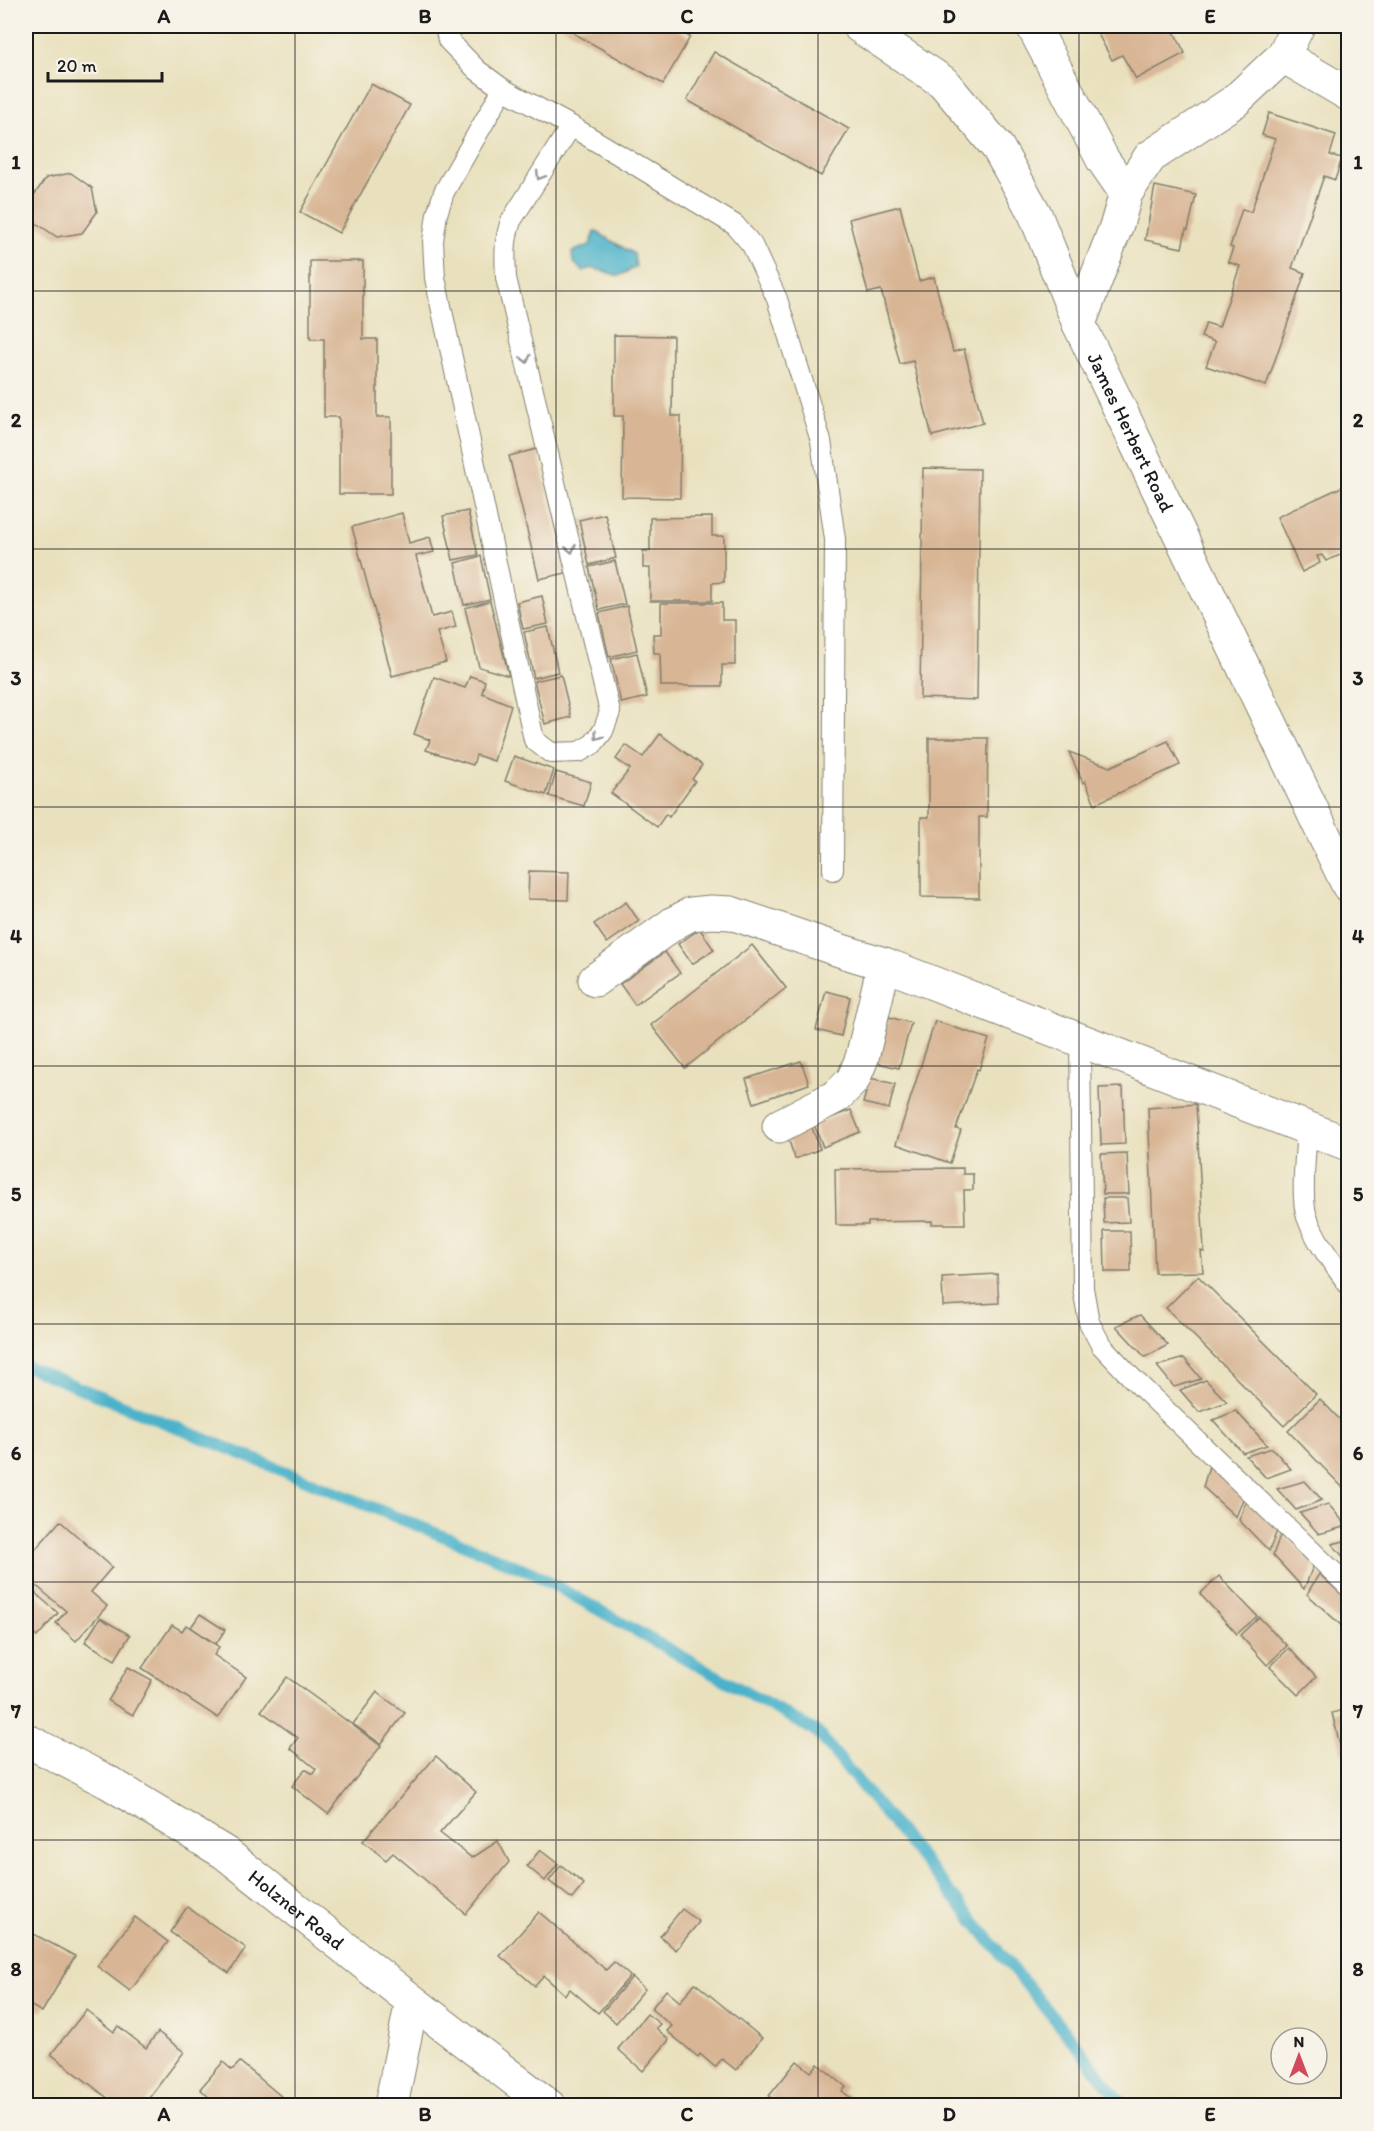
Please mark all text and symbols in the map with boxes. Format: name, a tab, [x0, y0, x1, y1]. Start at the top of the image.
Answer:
text: A	[157, 4, 171, 28]
text: B	[419, 4, 432, 28]
text: C	[681, 4, 694, 28]
text: D	[942, 4, 956, 28]
text: E	[1204, 4, 1216, 28]
scale bar	[48, 45, 162, 83]
text: 20 m	[57, 55, 97, 77]
text: 1	[11, 150, 21, 174]
text: 1	[1353, 150, 1363, 174]
one-way arrow	[535, 170, 547, 180]
street label: James Herbert Road	[1082, 348, 1179, 516]
one-way arrow	[519, 354, 532, 364]
text: 2	[11, 408, 22, 432]
text: 2	[1353, 408, 1364, 432]
one-way arrow	[564, 544, 577, 554]
text: 3	[11, 666, 22, 690]
text: 3	[1353, 666, 1364, 690]
one-way arrow	[594, 730, 605, 741]
text: 4	[10, 924, 22, 948]
text: 4	[1352, 924, 1364, 948]
text: 5	[11, 1182, 22, 1206]
text: 5	[1353, 1182, 1364, 1206]
text: 6	[11, 1441, 22, 1465]
text: 6	[1353, 1441, 1364, 1465]
text: 7	[10, 1699, 21, 1723]
text: 7	[1352, 1699, 1363, 1723]
street label: Holzner Road	[244, 1864, 349, 1955]
text: 8	[11, 1957, 22, 1981]
text: 8	[1353, 1957, 1364, 1981]
north arrow	[1269, 2026, 1329, 2086]
text: N	[1294, 2032, 1304, 2051]
text: A	[157, 2102, 171, 2126]
text: B	[419, 2102, 432, 2126]
text: C	[681, 2102, 694, 2126]
text: D	[942, 2102, 956, 2126]
text: E	[1204, 2102, 1216, 2126]

